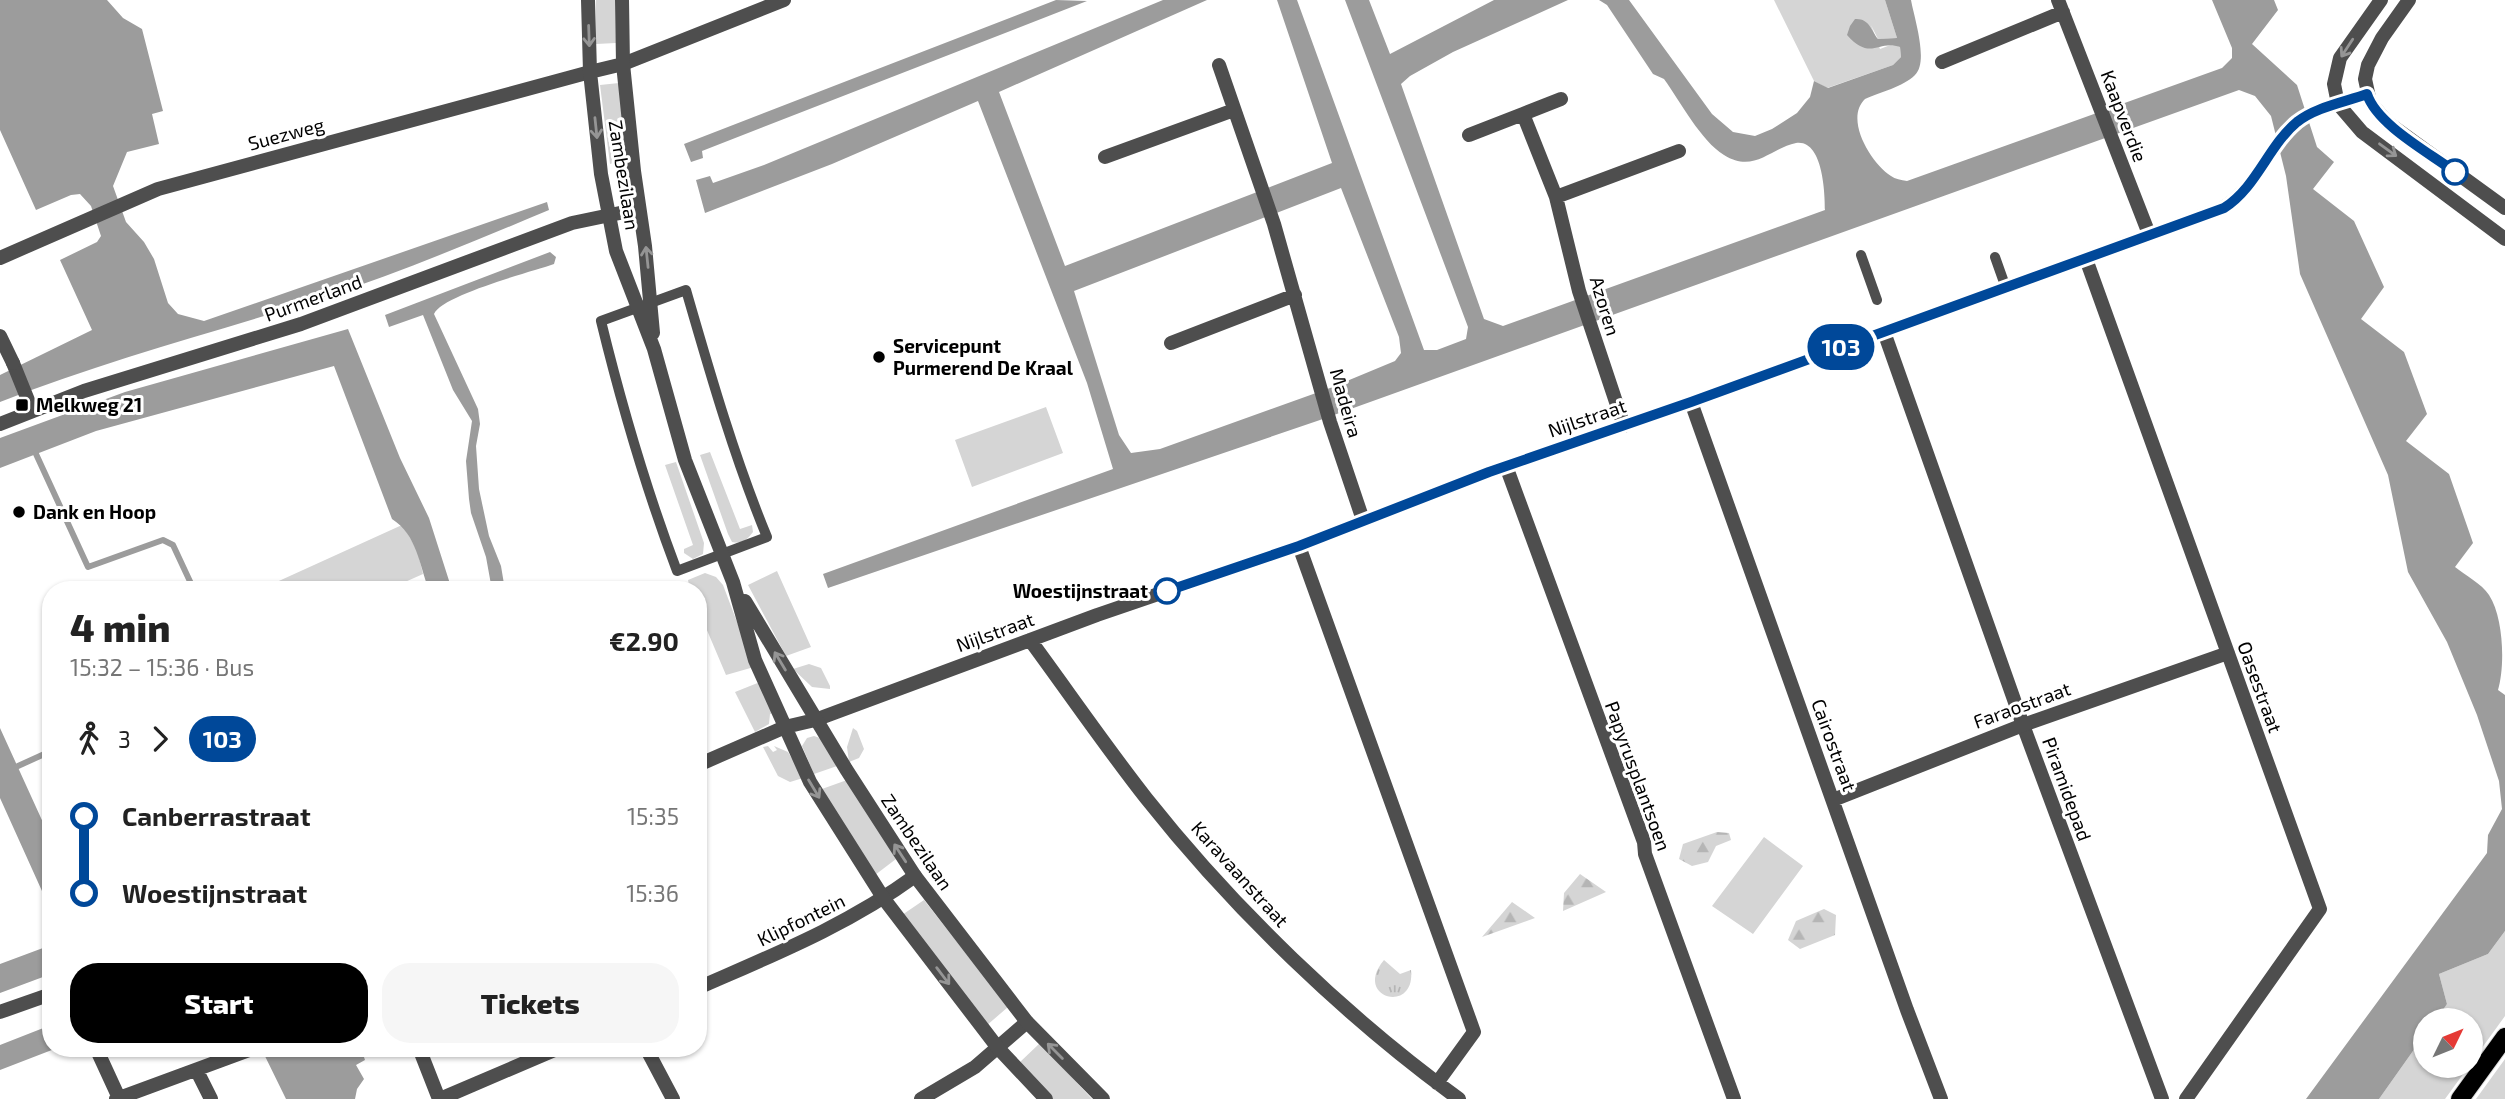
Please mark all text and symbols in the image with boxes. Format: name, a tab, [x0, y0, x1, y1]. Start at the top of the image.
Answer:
one-way arrow	[582, 24, 595, 47]
one-way arrow	[2339, 38, 2353, 58]
street label: Kaapverdie	[2096, 67, 2152, 165]
street label: Suezweg	[245, 112, 327, 155]
one-way arrow	[590, 116, 603, 139]
street label: Zambezilaan	[604, 118, 645, 231]
one-way arrow	[2378, 143, 2396, 158]
unlabelled marker	[2442, 159, 2468, 185]
one-way arrow	[640, 246, 653, 268]
street label: Purmerland	[261, 269, 365, 326]
street label: Azoren	[1586, 273, 1625, 338]
line badge: 103	[1801, 324, 1881, 370]
text: 103	[1821, 332, 1861, 361]
place label: Servicepunt Purmerend De Kraal	[893, 334, 1074, 379]
marker: Servicepunt Purmerend De Kraal	[871, 349, 887, 365]
street label: Madeira	[1326, 366, 1367, 440]
place label: Melkweg 21	[36, 393, 142, 416]
street label: Nijlstraat	[1545, 393, 1629, 442]
marker: Melkweg 21	[14, 397, 30, 413]
place label: Dank en Hoop	[33, 500, 156, 523]
marker: Dank en Hoop	[11, 504, 27, 520]
marker: Woestijnstraat	[1154, 578, 1180, 604]
place label: Woestijnstraat	[1013, 579, 1148, 602]
text: 4 min	[70, 604, 171, 650]
street label: Nijlstraat	[953, 607, 1037, 656]
text: €2.90	[609, 625, 679, 656]
street label: Oasestraat	[2233, 638, 2288, 736]
one-way arrow	[773, 652, 787, 672]
text: 15:32 – 15:36 · Bus	[70, 653, 254, 681]
street label: Faraostraat	[1970, 676, 2074, 733]
street label: Cairostraat	[1807, 695, 1862, 794]
street label: Papyrusplantsoen	[1601, 698, 1676, 854]
icon: walk	[70, 720, 108, 758]
icon: forward	[141, 720, 179, 758]
text: 103	[203, 724, 242, 753]
text: 3	[118, 725, 131, 753]
street label: Piramidepad	[2038, 734, 2097, 844]
one-way arrow	[808, 778, 822, 798]
street label: Zambezilaan	[877, 789, 958, 894]
text: Canberrastraat	[122, 800, 311, 831]
text: 15:35	[627, 802, 679, 830]
street label: Karavaanstraat	[1187, 816, 1294, 931]
one-way arrow	[892, 844, 907, 863]
text: Woestijnstraat	[122, 877, 307, 908]
text: 15:36	[626, 879, 679, 907]
street label: Klipfontein	[753, 888, 848, 951]
button: Start	[70, 963, 368, 1043]
button: Tickets	[382, 963, 679, 1043]
one-way arrow	[935, 966, 950, 985]
north arrow	[2413, 1008, 2483, 1078]
map controls	[2413, 1008, 2483, 1078]
one-way arrow	[1047, 1042, 1064, 1059]

